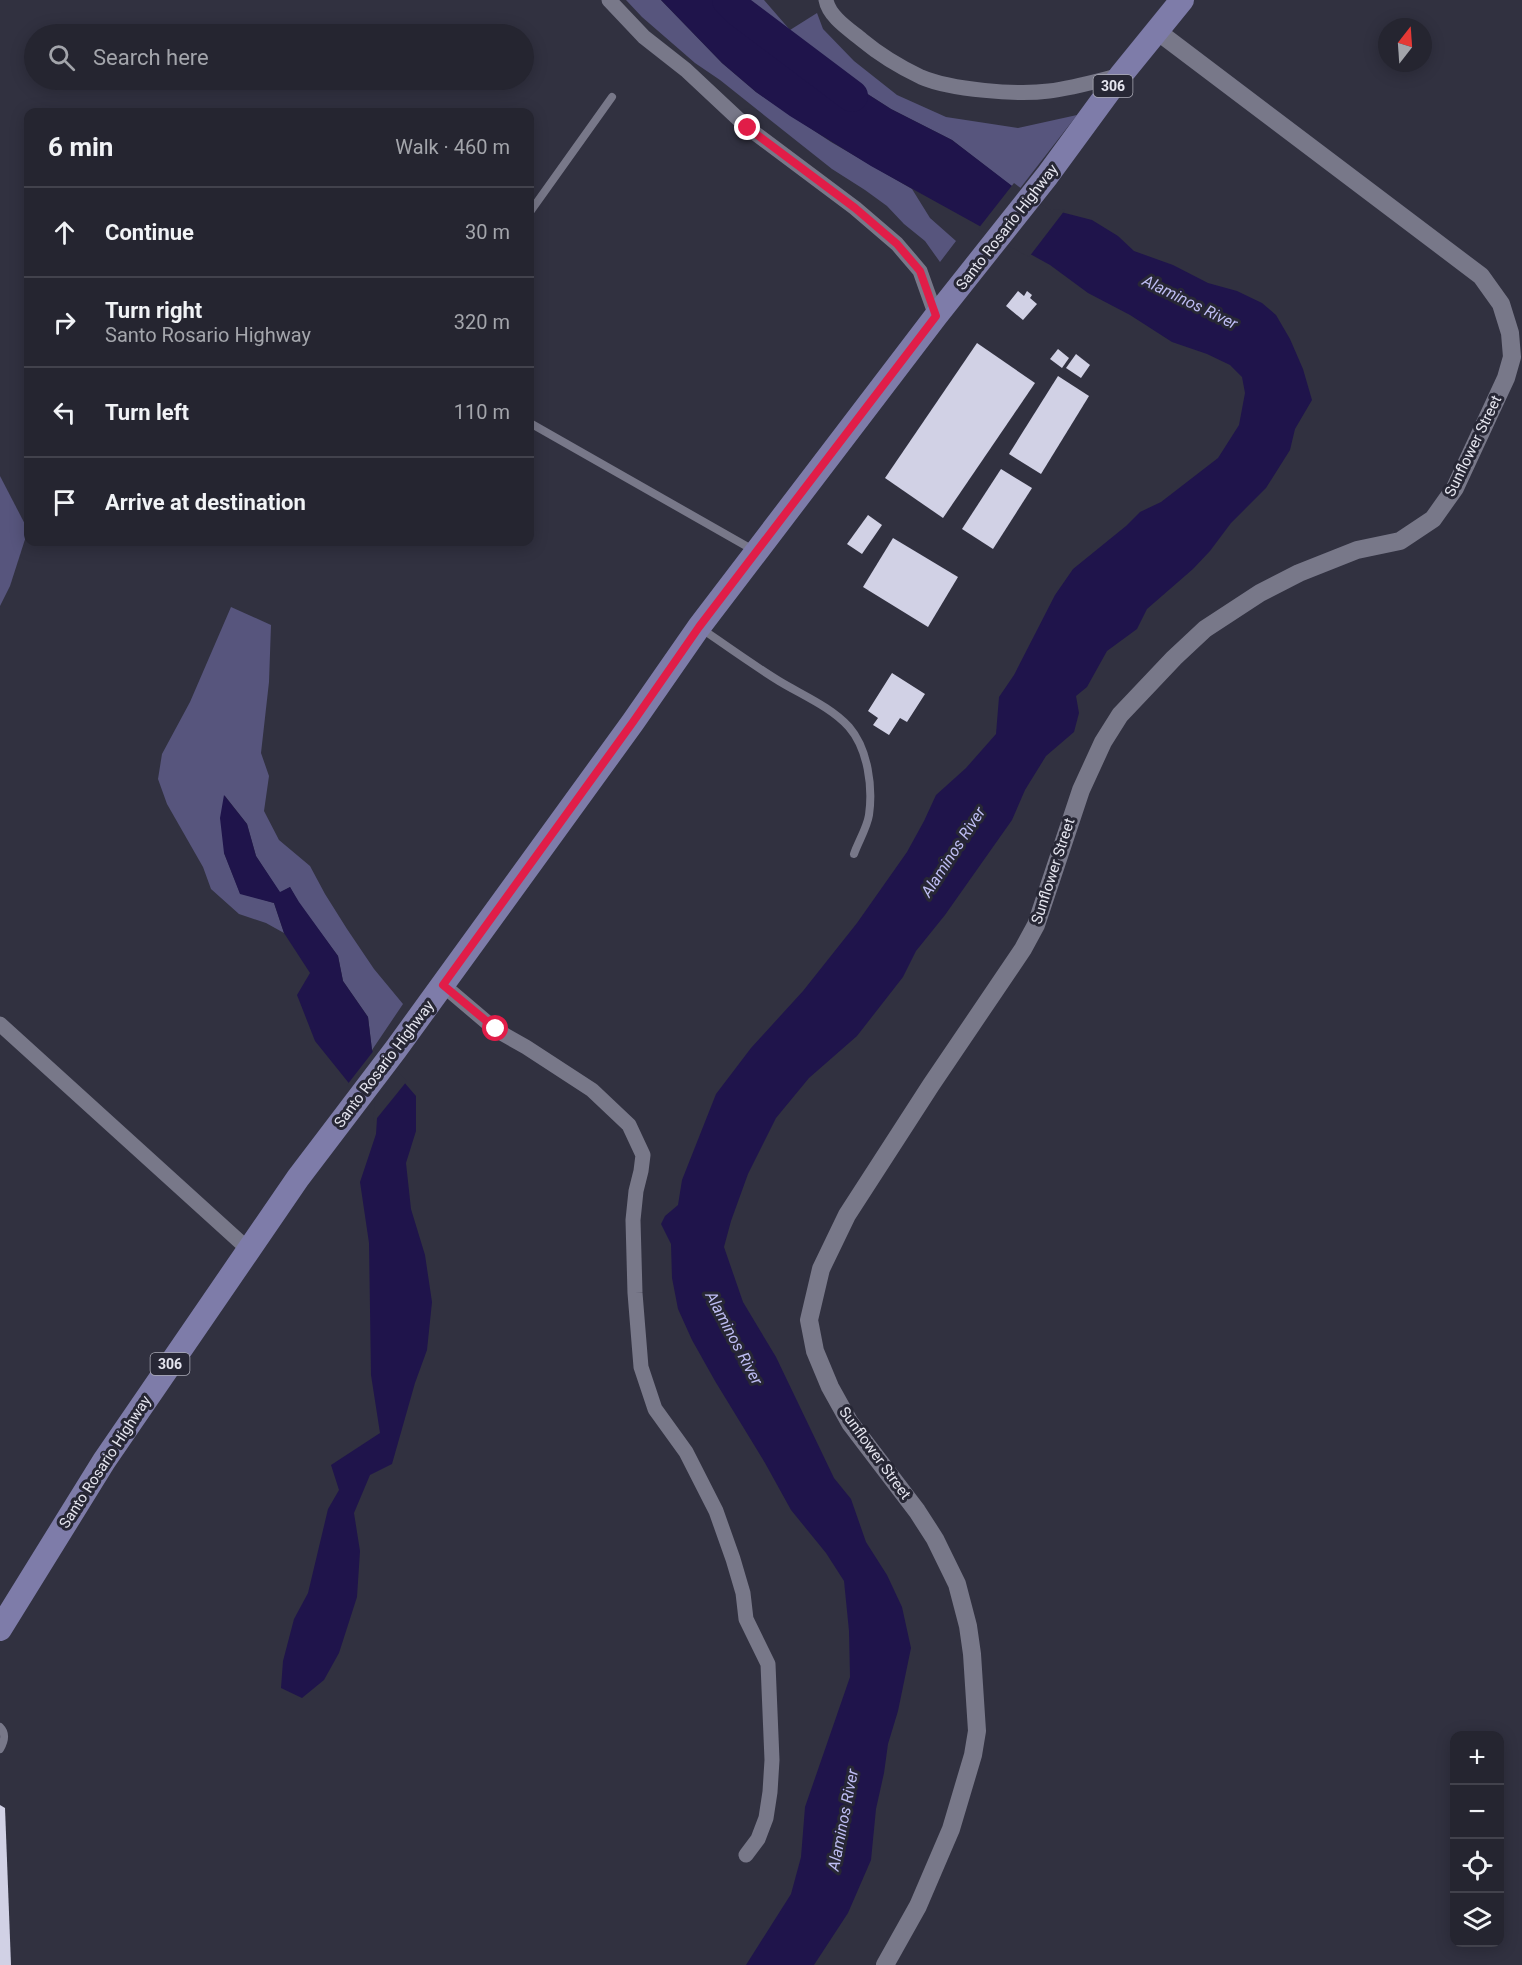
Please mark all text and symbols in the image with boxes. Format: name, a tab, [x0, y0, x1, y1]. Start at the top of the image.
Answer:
north arrow	[1378, 18, 1432, 72]
search box	[24, 24, 534, 90]
icon: search	[45, 41, 78, 74]
text: Search here	[93, 45, 209, 70]
road number: 306	[1094, 75, 1132, 97]
route end	[734, 114, 760, 140]
text: 6 min	[48, 132, 113, 162]
text: Walk · 460 m	[395, 135, 510, 159]
street label: Santo Rosario Highway	[952, 161, 1062, 293]
icon: ahead	[48, 216, 81, 249]
text: Continue	[105, 220, 194, 245]
text: 30 m	[465, 220, 510, 244]
water label: Alaminos River	[1139, 270, 1241, 334]
text: Turn right	[105, 298, 202, 323]
icon: right	[48, 306, 81, 339]
text: 320 m	[454, 310, 510, 334]
text: Santo Rosario Highway	[105, 323, 311, 347]
street label: Sunflower Street	[1441, 392, 1505, 499]
icon: left	[48, 396, 81, 429]
text: Turn left	[105, 400, 189, 425]
text: 110 m	[454, 400, 510, 424]
icon: arrive	[48, 486, 81, 519]
text: Arrive at destination	[105, 490, 306, 515]
water label: Alaminos River	[916, 803, 990, 901]
street label: Sunflower Street	[1027, 816, 1079, 926]
street label: Santo Rosario Highway	[330, 997, 438, 1131]
route start	[482, 1015, 508, 1041]
water label: Alaminos River	[701, 1287, 767, 1389]
road number: 306	[150, 1353, 190, 1375]
street label: Santo Rosario Highway	[55, 1392, 155, 1532]
street label: Sunflower Street	[835, 1403, 915, 1503]
map controls	[1450, 1731, 1504, 1947]
button: +	[1450, 1731, 1504, 1785]
water label: Alaminos River	[824, 1767, 862, 1874]
button: −	[1450, 1785, 1504, 1839]
button: locate	[1450, 1839, 1504, 1893]
button: layers	[1450, 1893, 1504, 1947]

